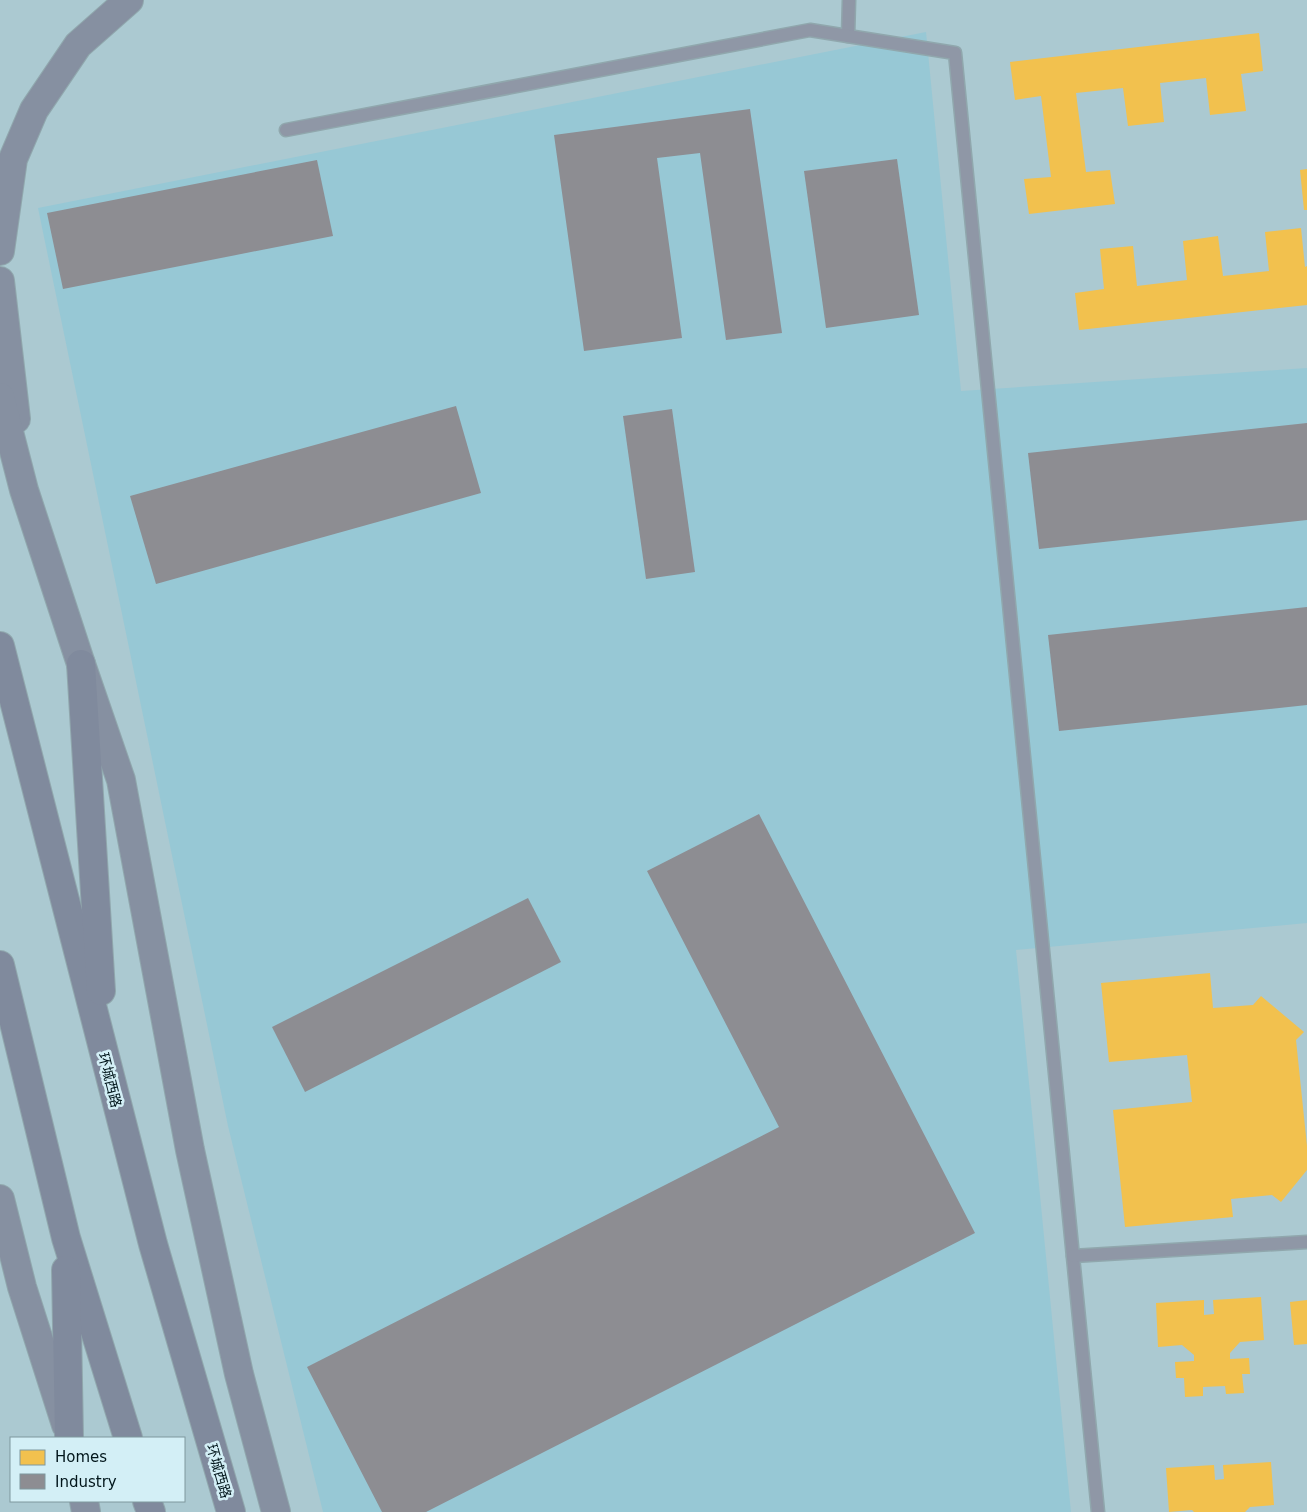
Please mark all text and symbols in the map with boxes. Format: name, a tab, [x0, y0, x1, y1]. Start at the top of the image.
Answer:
street label: 环城西路	[95, 1051, 125, 1109]
legend	[10, 1437, 185, 1502]
street label: 环城西路	[204, 1442, 234, 1500]
text: Homes	[55, 1448, 107, 1466]
text: Industry	[55, 1473, 117, 1491]

